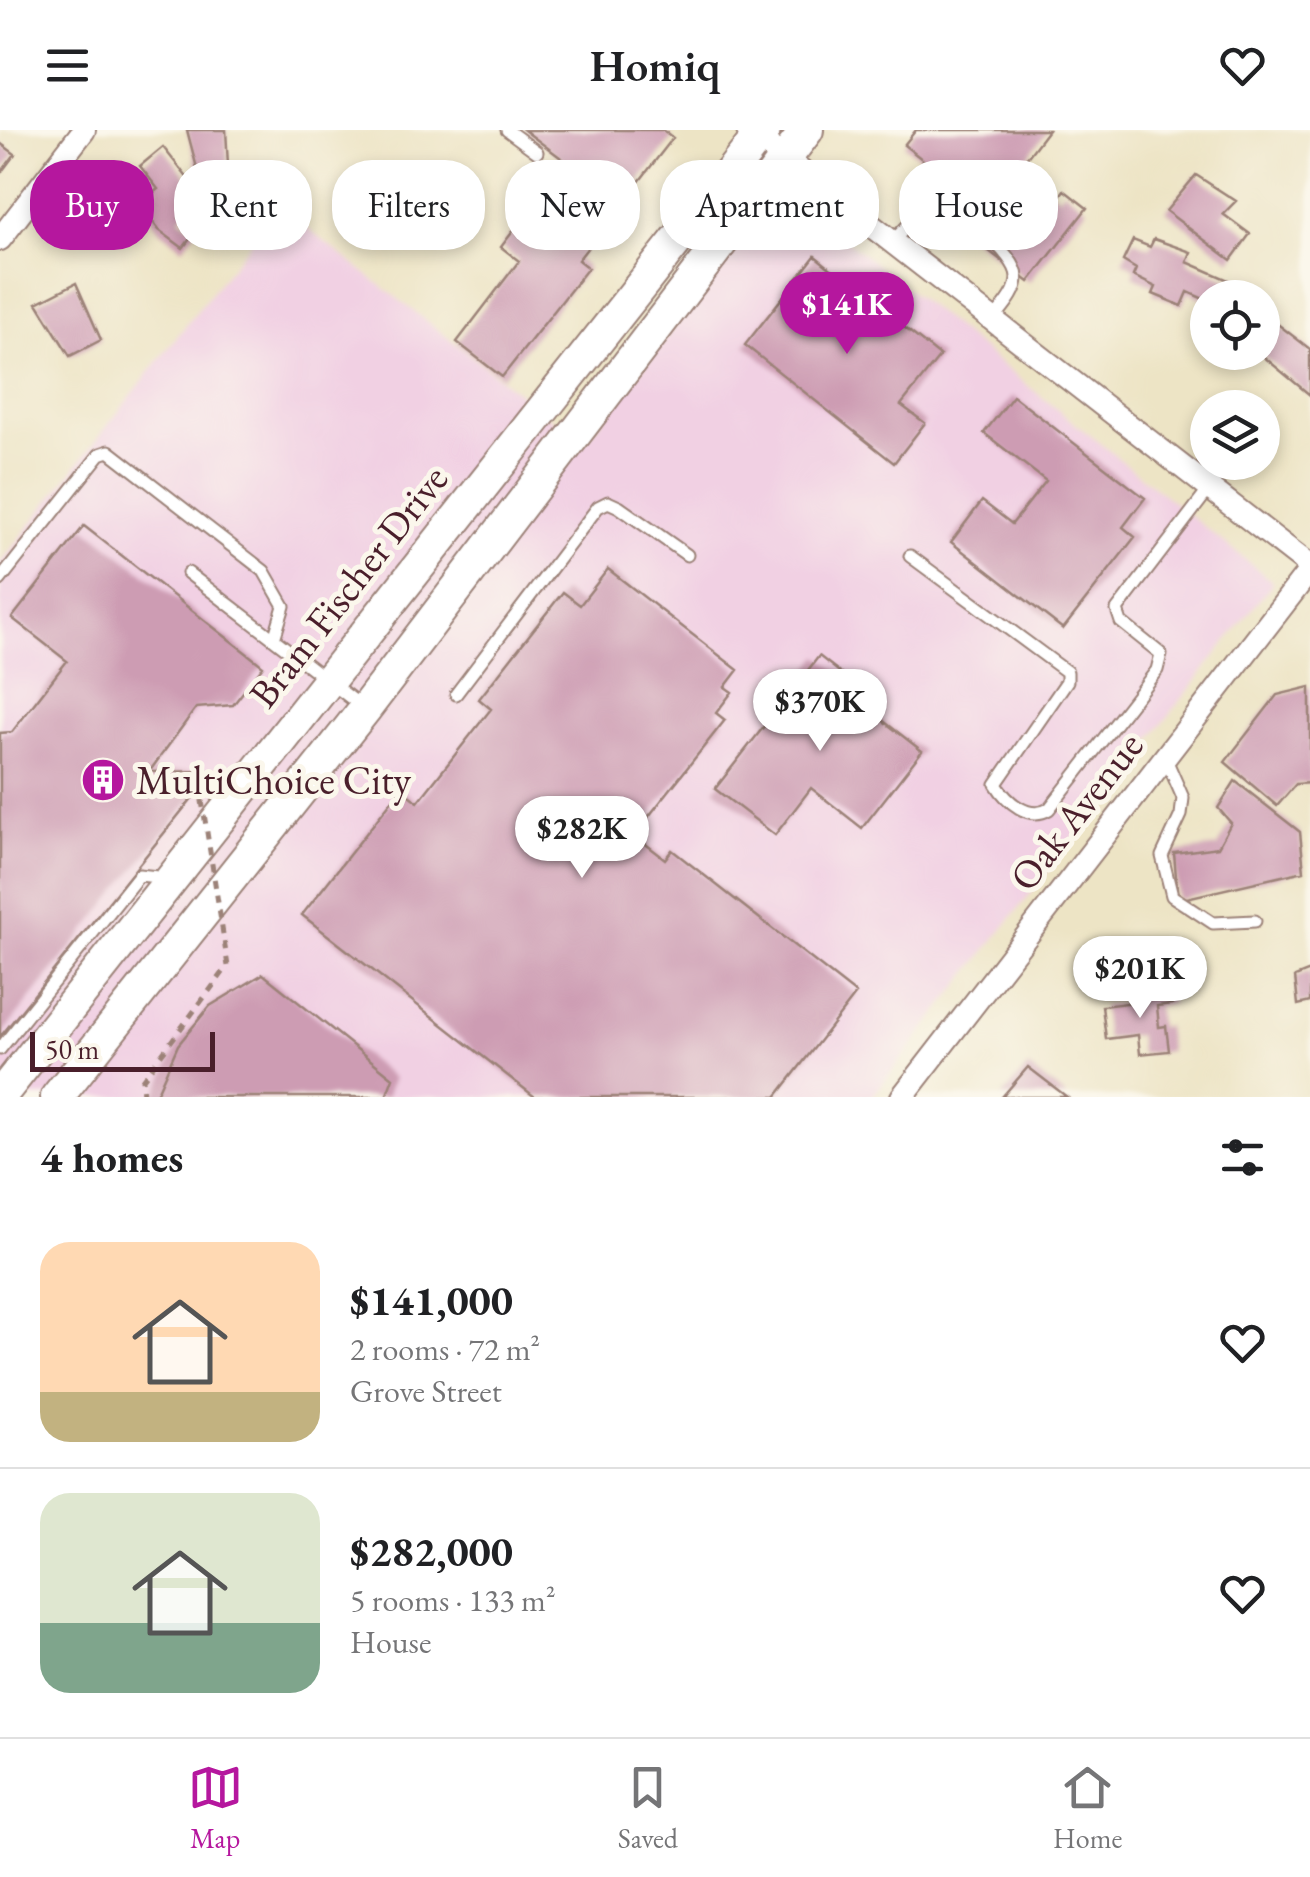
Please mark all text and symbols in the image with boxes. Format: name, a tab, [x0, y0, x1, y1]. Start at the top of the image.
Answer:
text: Homiq	[590, 36, 721, 94]
icon: menu	[40, 38, 95, 93]
icon: heart	[1215, 38, 1270, 93]
chip: Buy	[30, 160, 154, 250]
chip: Rent	[174, 160, 312, 250]
chip: Filters	[332, 160, 485, 250]
chip: New	[505, 160, 640, 250]
chip: Apartment	[660, 160, 879, 250]
chip: House	[899, 160, 1058, 250]
pin: $141K	[777, 272, 917, 357]
map controls	[1190, 280, 1280, 480]
button: locate	[1190, 280, 1280, 370]
text: $141K	[802, 283, 892, 325]
button: layers	[1190, 390, 1280, 480]
street label: Bram Fischer Drive	[237, 454, 459, 718]
pin: $370K	[750, 669, 890, 754]
text: $370K	[775, 680, 865, 722]
street label: Oak Avenue	[998, 721, 1154, 901]
place label: MultiChoice City	[136, 754, 412, 806]
building icon: MultiChoice City	[80, 757, 126, 803]
pin: $282K	[512, 796, 652, 881]
text: $282K	[537, 807, 627, 849]
pin: $201K	[1070, 936, 1210, 1021]
text: $201K	[1095, 947, 1185, 989]
scale bar	[30, 1027, 215, 1071]
text: 50 m	[45, 1031, 99, 1067]
text: 4 homes	[40, 1130, 183, 1185]
icon: filters	[1215, 1130, 1270, 1185]
text: $141,000	[350, 1273, 513, 1328]
icon: home	[120, 1282, 240, 1402]
icon: heart	[1215, 1315, 1270, 1370]
text: 2 rooms · 72 m²	[350, 1328, 540, 1370]
text: Grove Street	[350, 1370, 502, 1412]
text: $282,000	[350, 1524, 513, 1579]
icon: home	[120, 1533, 240, 1653]
icon: heart	[1215, 1566, 1270, 1621]
text: 5 rooms · 133 m²	[350, 1579, 556, 1621]
text: House	[350, 1621, 431, 1663]
tab: Map	[188, 1760, 243, 1856]
tab: Saved	[618, 1760, 678, 1856]
tab: Home	[1053, 1760, 1122, 1856]

